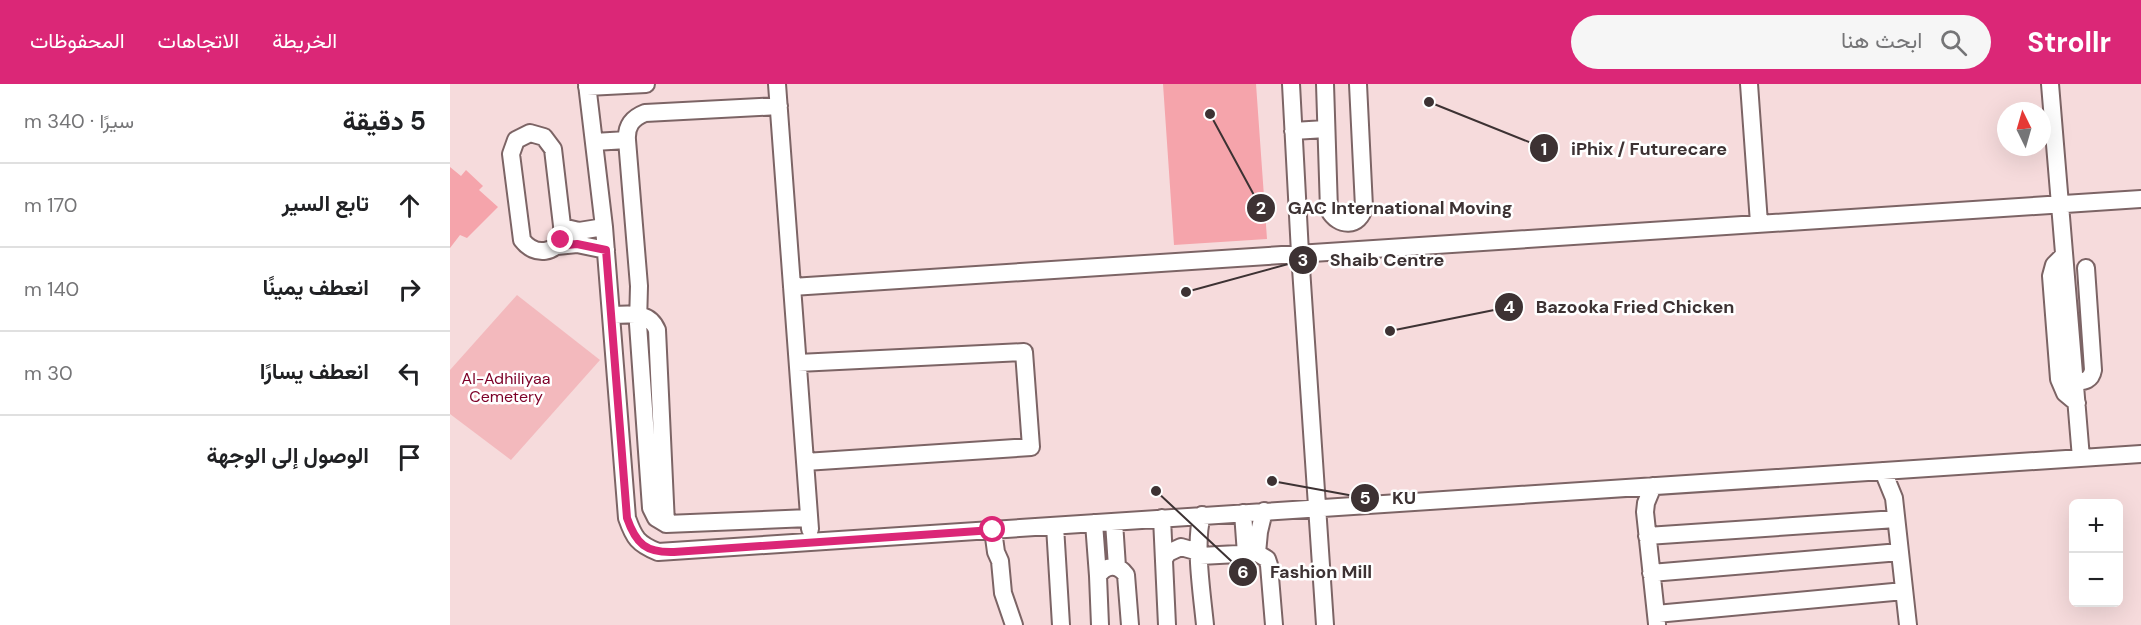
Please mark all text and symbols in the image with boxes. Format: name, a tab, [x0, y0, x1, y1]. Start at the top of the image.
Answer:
search box	[1571, 15, 1991, 69]
text: Strollr	[2027, 24, 2111, 61]
text: ابحث هنا	[1841, 26, 1922, 55]
icon: search	[1937, 26, 1970, 59]
text: المحفوظات	[30, 27, 125, 55]
text: الاتجاهات	[158, 27, 239, 55]
text: الخريطة	[272, 27, 337, 55]
north arrow	[1997, 102, 2051, 156]
text: 5 دقيقة	[342, 104, 426, 138]
text: سيرًا · 340 m	[24, 108, 134, 134]
callout: iPhix / Futurecare	[1529, 130, 1739, 166]
text: 1	[1541, 137, 1547, 161]
text: iPhix / Futurecare	[1571, 137, 1727, 161]
text: تابع السير	[282, 189, 369, 218]
icon: ahead	[393, 189, 426, 222]
callout: GAC International Moving	[1246, 190, 1525, 226]
text: 170 m	[24, 192, 77, 218]
text: 2	[1256, 196, 1266, 220]
text: GAC International Moving	[1288, 196, 1512, 220]
route end	[547, 226, 573, 252]
callout: Shaib Centre	[1288, 242, 1456, 278]
text: 3	[1298, 248, 1308, 272]
text: Shaib Centre	[1330, 248, 1444, 272]
text: انعطف يمينًا	[262, 273, 369, 302]
icon: right	[393, 273, 426, 306]
text: 140 m	[24, 276, 79, 302]
callout: Bazooka Fried Chicken	[1494, 289, 1746, 325]
text: 4	[1503, 295, 1515, 319]
text: Bazooka Fried Chicken	[1536, 295, 1734, 319]
text: انعطف يسارًا	[260, 357, 369, 386]
icon: left	[393, 357, 426, 390]
text: 30 m	[24, 360, 73, 386]
park label: Al-Adhiliyaa Cemetery	[462, 368, 550, 407]
text: الوصول إلى الوجهة	[207, 441, 369, 470]
icon: arrive	[393, 441, 426, 474]
callout: KU	[1350, 480, 1428, 516]
text: 5	[1359, 486, 1371, 510]
text: KU	[1392, 486, 1416, 510]
map controls	[2069, 499, 2123, 607]
button: +	[2069, 499, 2123, 553]
route start	[979, 516, 1005, 542]
button: −	[2069, 553, 2123, 607]
callout: Fashion Mill	[1228, 554, 1384, 590]
text: 6	[1237, 560, 1249, 584]
text: Fashion Mill	[1270, 560, 1372, 584]

